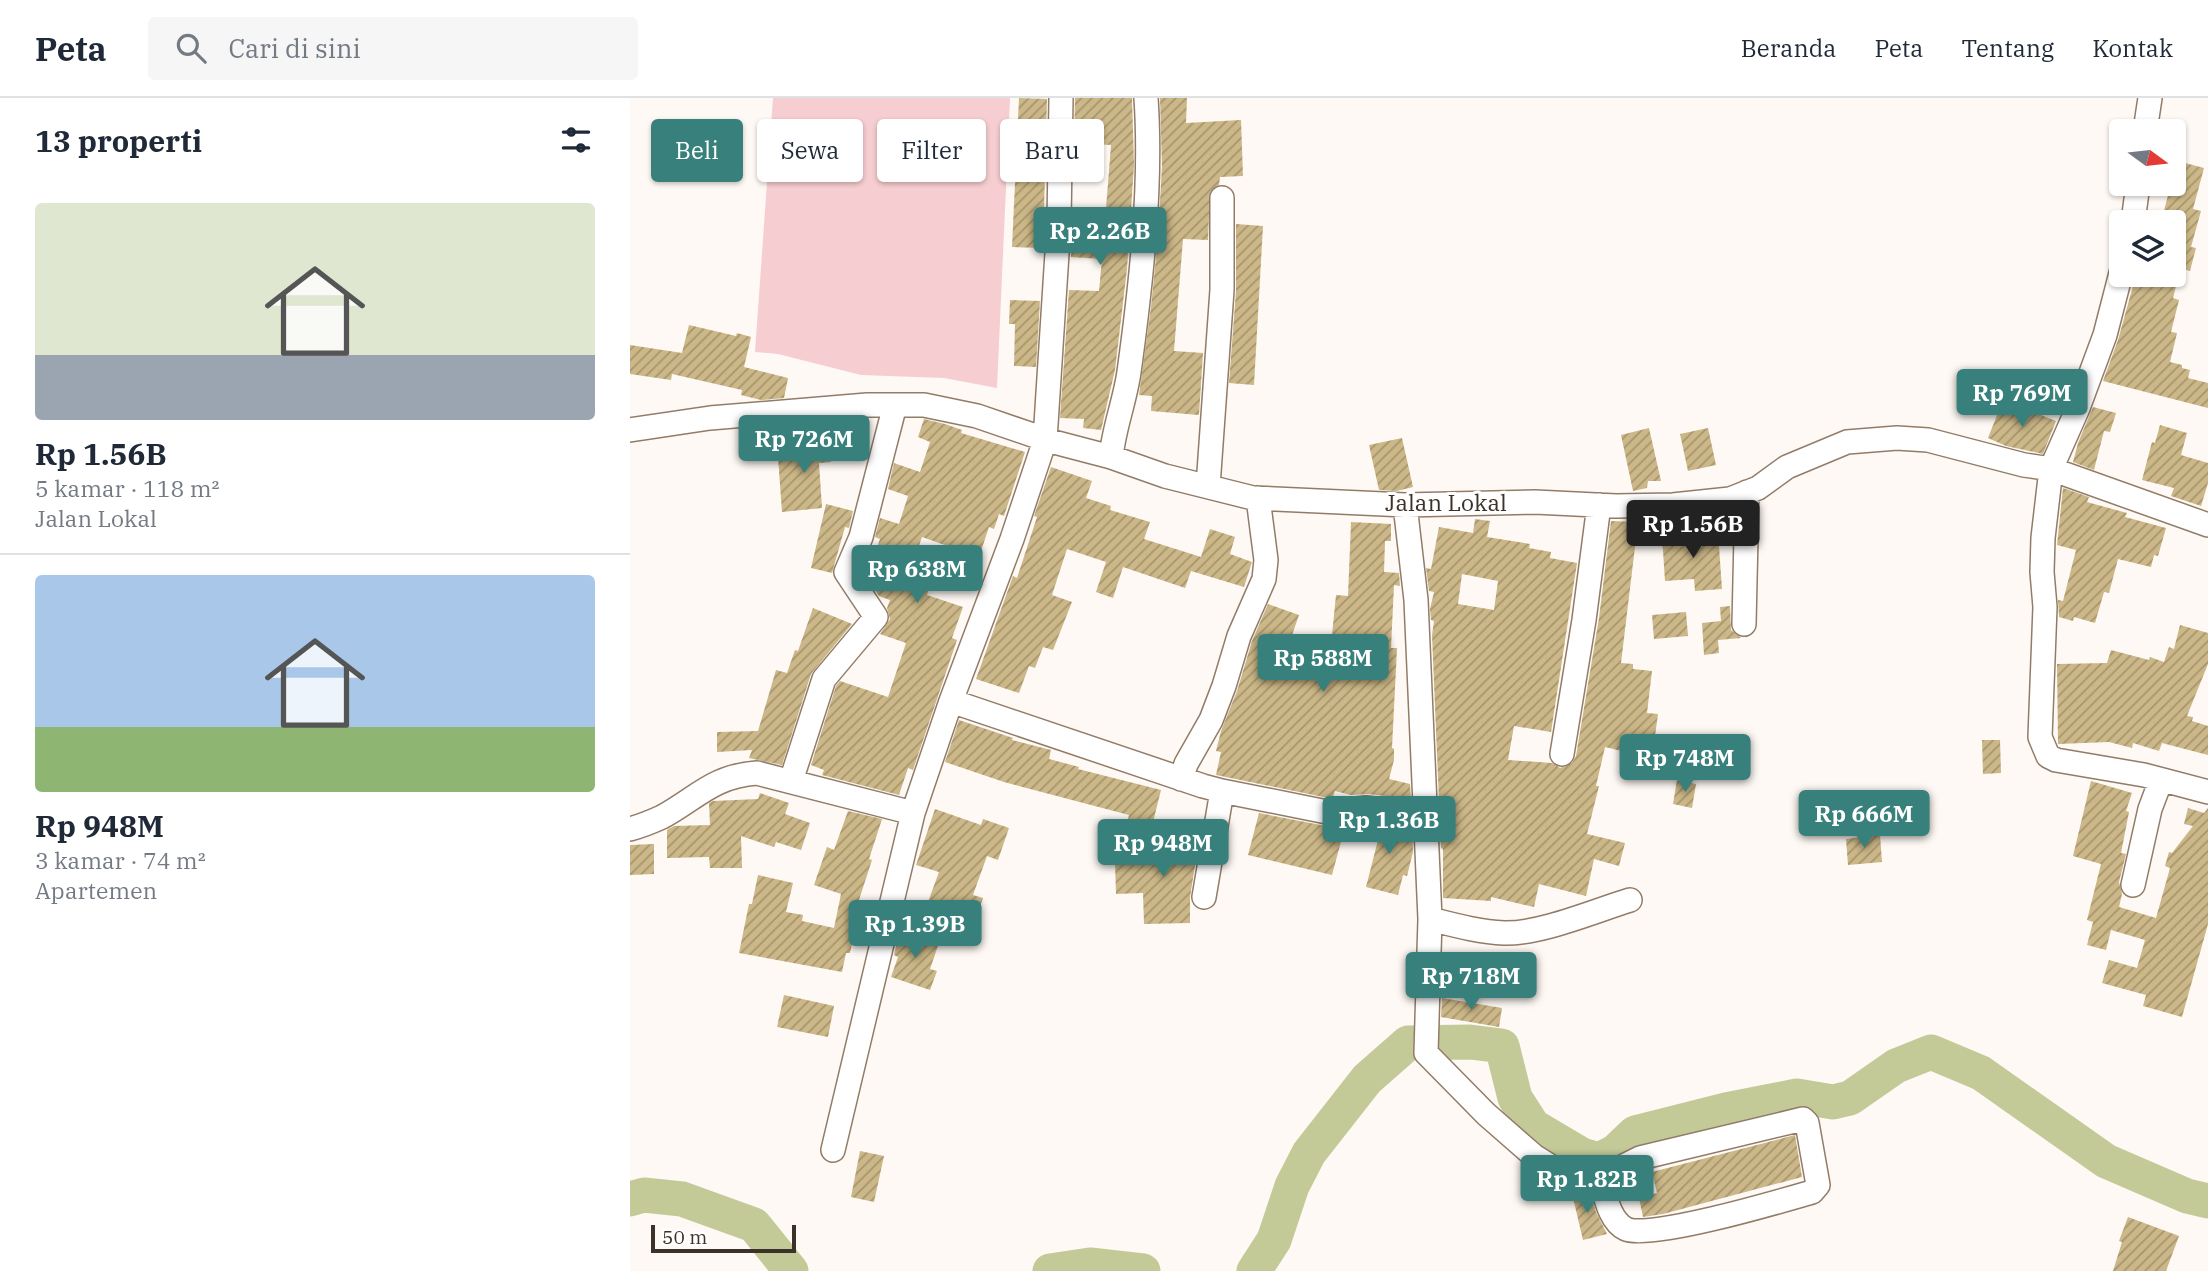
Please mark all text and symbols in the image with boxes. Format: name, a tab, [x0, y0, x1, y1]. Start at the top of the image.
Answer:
search box	[148, 17, 638, 80]
text: Peta	[35, 27, 106, 70]
icon: search	[172, 29, 210, 67]
text: Cari di sini	[228, 31, 361, 65]
text: Beranda	[1741, 32, 1836, 64]
text: Peta	[1874, 32, 1923, 64]
text: Tentang	[1961, 32, 2054, 64]
text: Kontak	[2092, 32, 2173, 64]
chip: Beli	[651, 119, 743, 182]
chip: Sewa	[757, 119, 863, 182]
chip: Filter	[877, 119, 986, 182]
chip: Baru	[1000, 119, 1104, 182]
north arrow	[2109, 119, 2186, 196]
map controls	[2109, 119, 2186, 287]
text: 13 properti	[35, 121, 202, 160]
icon: filters	[557, 121, 595, 159]
pin: Rp 2.26B	[1028, 208, 1172, 267]
button: layers	[2109, 210, 2186, 287]
text: Rp 2.26B	[1050, 215, 1150, 245]
icon: home	[252, 248, 378, 374]
pin: Rp 769M	[1957, 370, 2087, 429]
text: Rp 769M	[1973, 377, 2071, 407]
pin: Rp 726M	[739, 416, 869, 475]
text: Rp 726M	[755, 423, 853, 453]
text: Rp 1.56B	[35, 434, 167, 473]
text: 5 kamar · 118 m²	[35, 473, 220, 503]
street label: Jalan Lokal	[1385, 487, 1507, 517]
pin: Rp 1.56B	[1621, 500, 1765, 560]
text: Jalan Lokal	[35, 503, 157, 533]
text: Rp 1.56B	[1643, 508, 1743, 538]
pin: Rp 638M	[852, 546, 982, 605]
text: Rp 638M	[868, 553, 966, 583]
icon: home	[252, 620, 378, 746]
pin: Rp 588M	[1258, 634, 1388, 694]
text: Rp 588M	[1274, 642, 1372, 672]
pin: Rp 748M	[1620, 734, 1750, 794]
text: Rp 748M	[1636, 742, 1734, 772]
pin: Rp 666M	[1799, 790, 1929, 850]
pin: Rp 1.36B	[1317, 796, 1461, 856]
text: Rp 666M	[1815, 798, 1913, 828]
text: Rp 1.36B	[1339, 804, 1439, 834]
text: Rp 948M	[35, 806, 164, 845]
pin: Rp 948M	[1098, 820, 1228, 879]
text: Rp 948M	[1114, 827, 1212, 857]
text: 3 kamar · 74 m²	[35, 845, 206, 875]
text: Apartemen	[35, 875, 157, 905]
pin: Rp 1.39B	[843, 900, 987, 960]
text: Rp 1.39B	[865, 908, 965, 938]
pin: Rp 718M	[1406, 953, 1536, 1012]
text: Rp 718M	[1422, 960, 1520, 990]
pin: Rp 1.82B	[1515, 1156, 1659, 1215]
text: Rp 1.82B	[1537, 1163, 1637, 1193]
scale bar	[651, 1222, 796, 1254]
text: 50 m	[662, 1225, 707, 1249]

